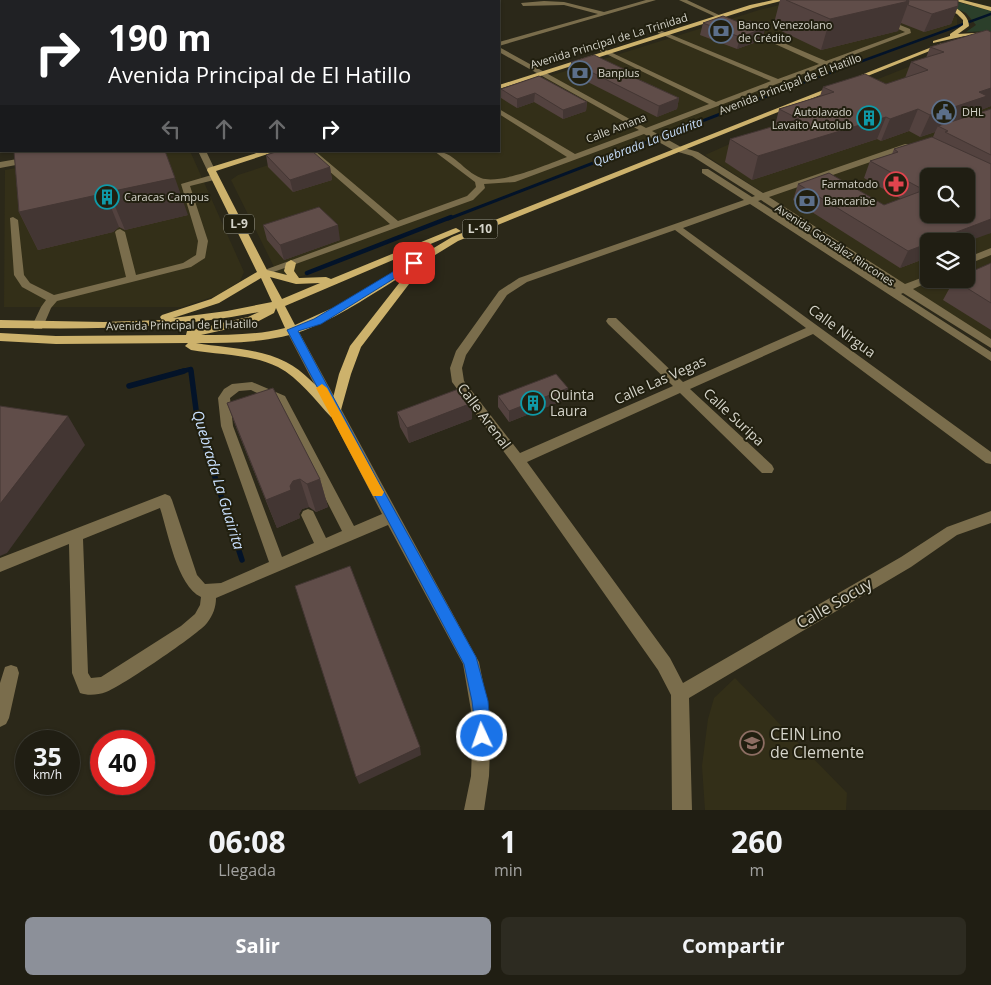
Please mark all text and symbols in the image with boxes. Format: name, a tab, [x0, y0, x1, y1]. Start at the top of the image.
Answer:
street label: Avenida Principal de La Trinidad	[528, 9, 689, 72]
text: 190 m	[108, 14, 212, 61]
place label: Banco Venezolano de Crédito	[738, 17, 833, 45]
bank icon: Banco Venezolano de Crédito	[708, 18, 734, 44]
icon: right	[25, 20, 90, 85]
street label: Avenida Principal de El Hatillo	[716, 49, 864, 118]
text: Avenida Principal de El Hatillo	[108, 59, 411, 89]
bank icon: Banplus	[567, 60, 593, 86]
place label: Banplus	[598, 65, 639, 80]
public building icon: DHL	[931, 99, 957, 125]
place label: Autolavado Lavaito Autolub	[772, 104, 852, 132]
place label: DHL	[962, 104, 984, 119]
building icon: Autolavado Lavaito Autolub	[856, 105, 882, 131]
street label: Calle Amana	[583, 109, 648, 146]
water label: Quebrada La Guairita	[591, 113, 705, 170]
icon: left	[157, 115, 185, 143]
icon: ahead	[210, 115, 238, 143]
icon: ahead	[263, 115, 291, 143]
icon: right	[316, 115, 344, 143]
map controls	[920, 168, 975, 288]
button: search	[920, 168, 975, 223]
pharmacy icon: Farmatodo	[883, 171, 909, 197]
place label: Farmatodo	[822, 176, 878, 191]
building icon: Caracas Campus	[94, 184, 120, 210]
bank icon: Bancaribe	[794, 188, 820, 214]
place label: Caracas Campus	[124, 189, 209, 204]
place label: Bancaribe	[824, 193, 876, 208]
street label: Avenida González Rincones	[773, 200, 898, 289]
road number: L-9	[224, 214, 254, 233]
road number: L-10	[462, 220, 498, 238]
button: layers	[920, 233, 975, 288]
pin	[393, 242, 435, 284]
icon: arrive	[400, 249, 428, 277]
street label: Calle Nirgua	[805, 300, 880, 361]
street label: Avenida Principal de El Hatillo	[106, 316, 258, 333]
street label: Calle Las Vegas	[611, 351, 709, 408]
street label: Calle Arenal	[453, 379, 515, 452]
street label: Calle Suripa	[700, 383, 769, 450]
place label: Quinta Laura	[550, 385, 594, 420]
building icon: Quinta Laura	[520, 390, 546, 416]
water label: Quebrada La Guairita	[188, 408, 250, 552]
street label: Calle Socuy	[792, 572, 877, 634]
position arrow	[455, 709, 507, 761]
place label: CEIN Lino de Clemente	[770, 723, 864, 763]
speed limit sign: 40	[90, 730, 155, 795]
school or university icon: CEIN Lino de Clemente	[739, 730, 765, 756]
text: 35	[33, 739, 62, 773]
text: km/h	[33, 766, 62, 783]
text: 06:08	[208, 821, 286, 862]
text: 1	[500, 821, 517, 862]
text: 260	[731, 821, 783, 862]
text: Llegada	[218, 859, 276, 881]
text: min	[494, 859, 523, 881]
text: m	[749, 859, 764, 881]
button: Salir	[25, 917, 491, 975]
button: Compartir	[501, 917, 966, 975]

